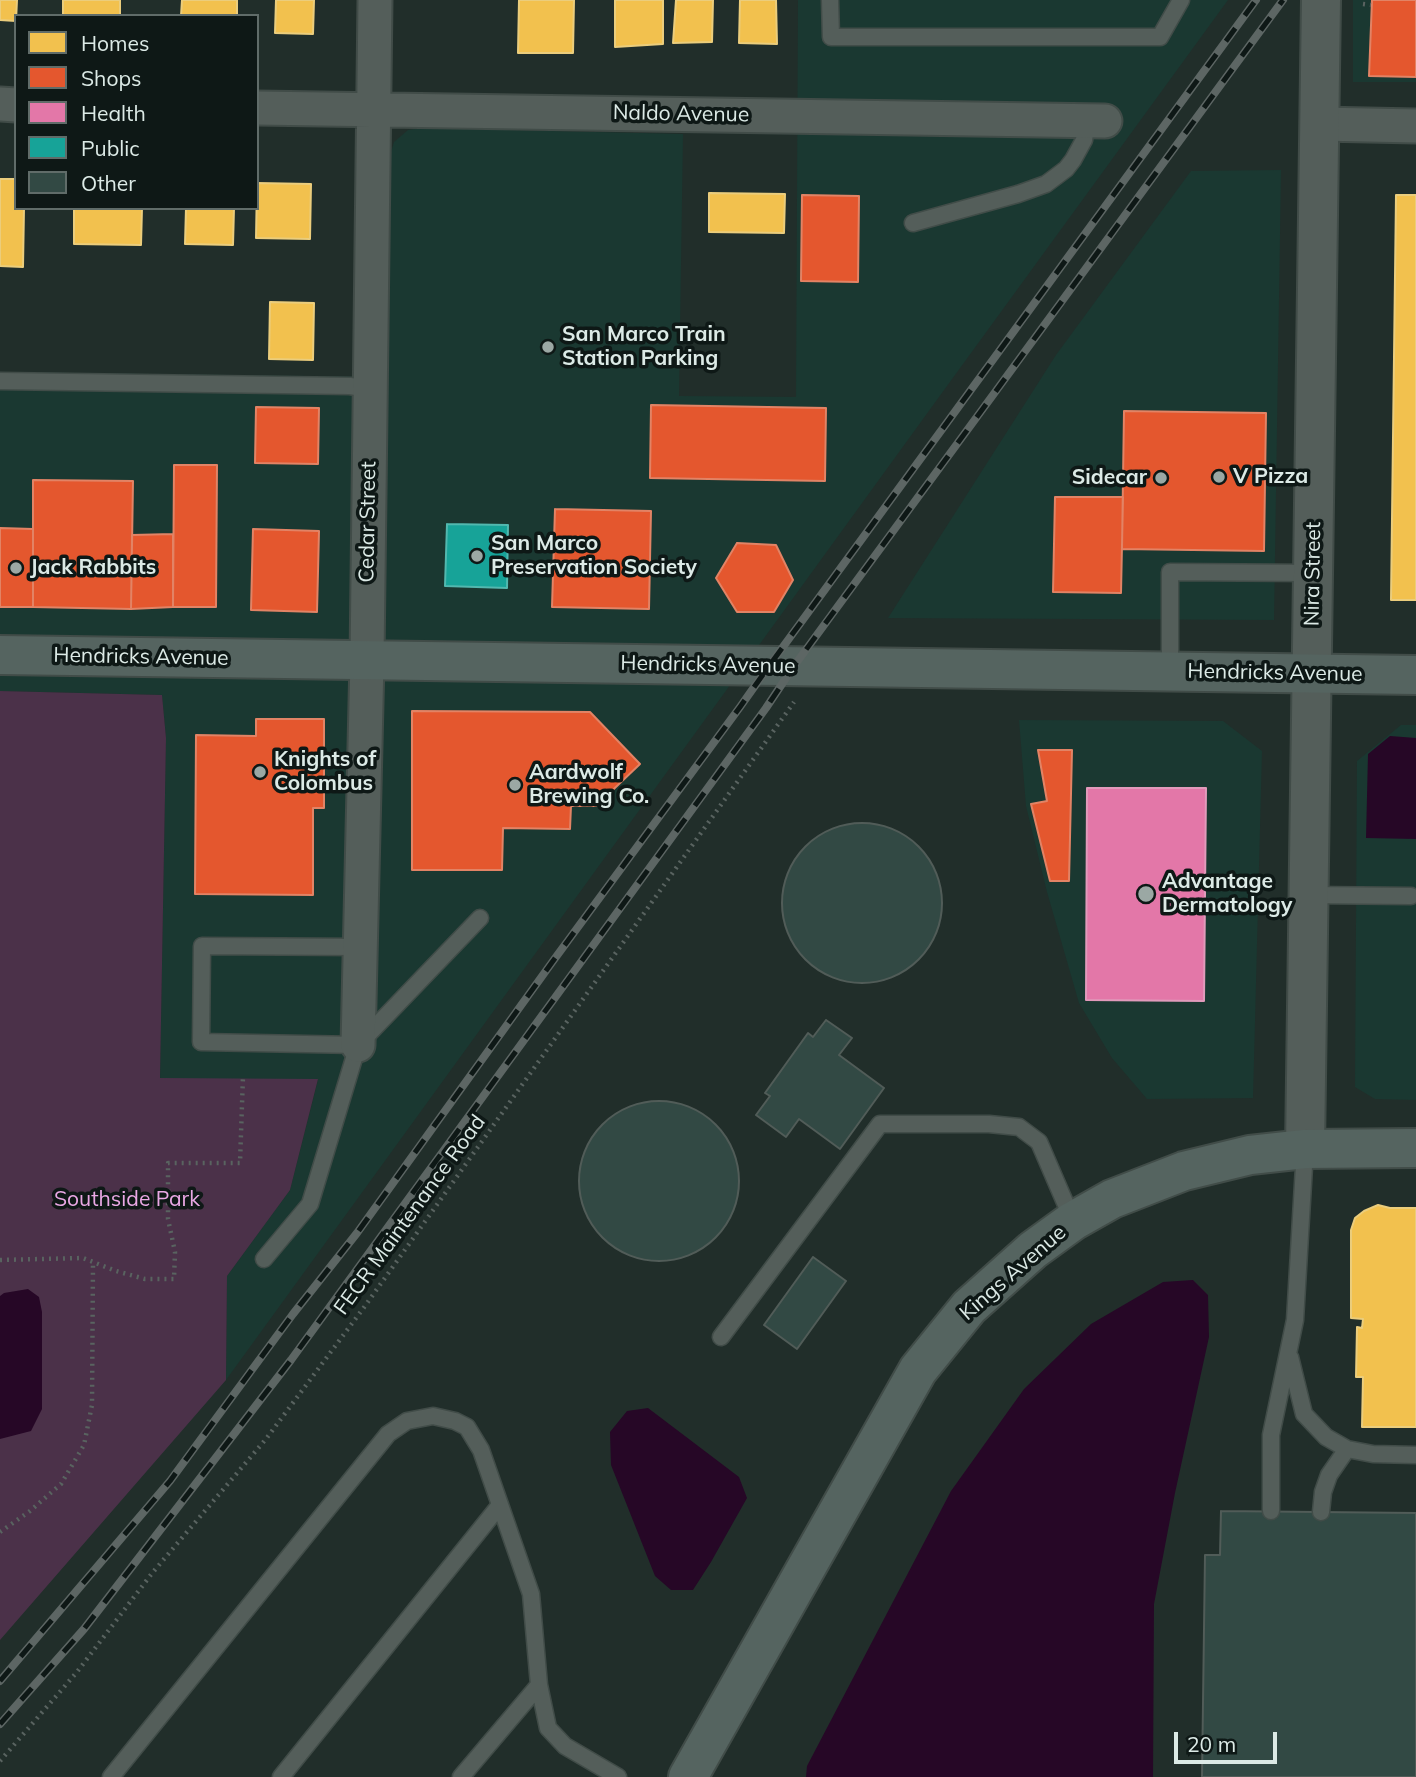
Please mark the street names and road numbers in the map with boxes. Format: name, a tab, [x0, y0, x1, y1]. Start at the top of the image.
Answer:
street label: Naldo Avenue	[613, 100, 749, 128]
street label: Cedar Street	[354, 461, 382, 583]
street label: Nira Street	[1299, 522, 1327, 626]
street label: Hendricks Avenue	[53, 643, 229, 671]
street label: Hendricks Avenue	[620, 651, 796, 679]
street label: Hendricks Avenue	[1187, 659, 1363, 687]
street label: FECR Maintenance Road	[329, 1110, 491, 1320]
street label: Kings Avenue	[955, 1220, 1071, 1326]

